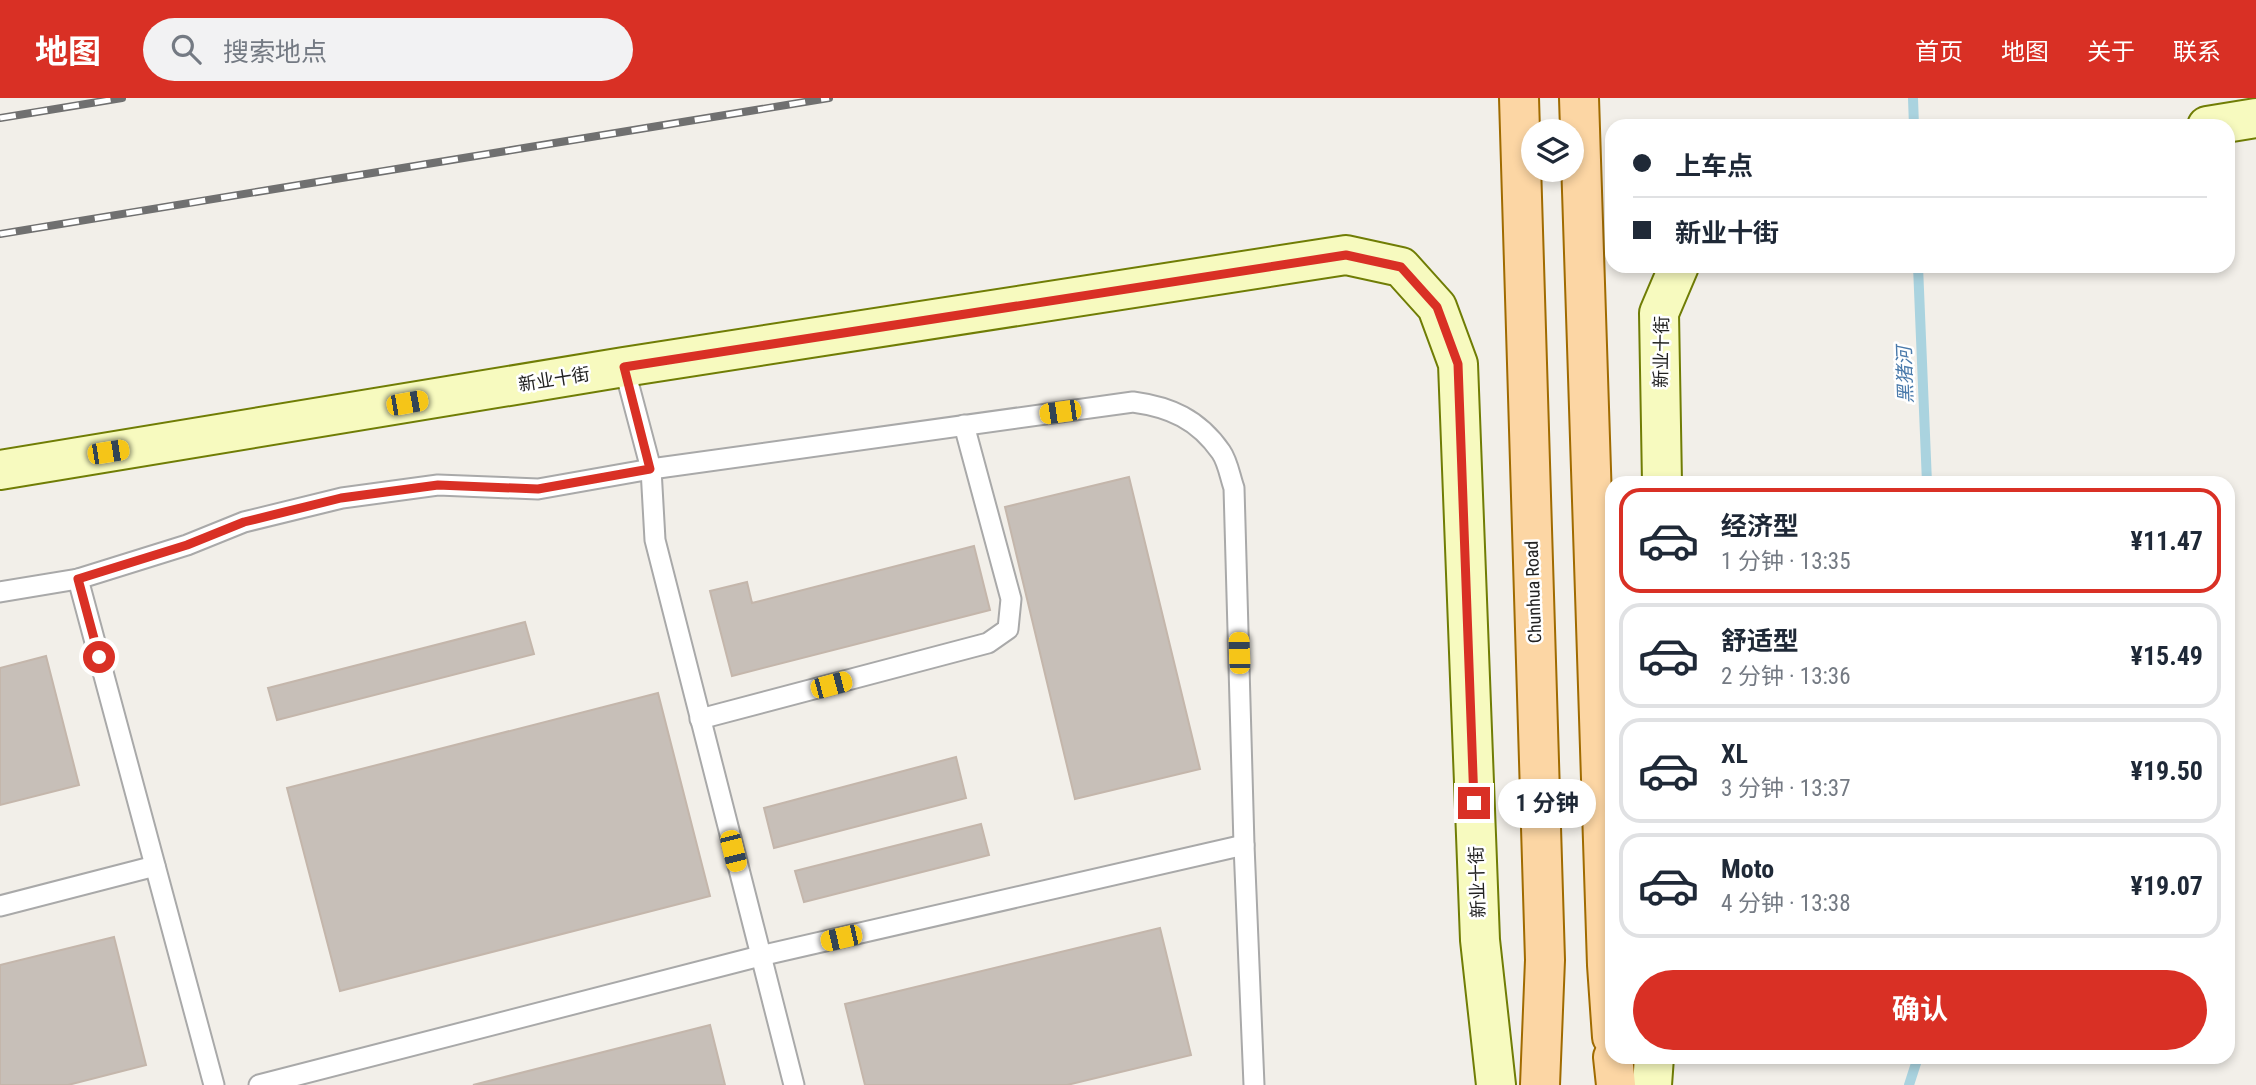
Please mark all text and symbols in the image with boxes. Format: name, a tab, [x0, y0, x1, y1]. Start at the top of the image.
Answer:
search box	[143, 18, 633, 81]
icon: search	[167, 30, 205, 68]
text: 地图	[35, 32, 101, 71]
text: 搜索地点	[223, 37, 327, 67]
text: 首页	[1915, 38, 1963, 66]
text: 地图	[2001, 38, 2049, 66]
text: 关于	[2087, 38, 2135, 66]
text: 联系	[2173, 38, 2221, 66]
map controls	[1521, 119, 1584, 182]
button: layers	[1521, 119, 1584, 182]
text: 上车点	[1675, 151, 1753, 181]
text: 新业十街	[1675, 218, 1779, 248]
street label: 新业十街	[1650, 316, 1672, 388]
water label: 黑猪河	[1892, 342, 1917, 404]
street label: 新业十街	[517, 363, 591, 395]
car	[385, 389, 430, 417]
car	[1038, 399, 1083, 425]
car	[86, 438, 131, 466]
icon: car	[1637, 509, 1700, 572]
text: 经济型	[1721, 511, 1799, 541]
text: ¥11.47	[2131, 526, 2203, 556]
street label: Chunhua Road	[1521, 540, 1545, 644]
text: 1 分钟 · 13:35	[1721, 548, 1851, 575]
icon: car	[1637, 624, 1700, 687]
text: 舒适型	[1721, 626, 1799, 656]
car	[1228, 632, 1251, 674]
route start	[83, 641, 115, 673]
text: ¥15.49	[2131, 641, 2203, 671]
text: 2 分钟 · 13:36	[1721, 663, 1851, 690]
car	[808, 669, 855, 701]
icon: car	[1637, 739, 1700, 802]
text: XL	[1721, 739, 1748, 769]
text: ¥19.50	[2131, 756, 2203, 786]
text: 3 分钟 · 13:37	[1721, 775, 1851, 802]
callout: 1 分钟	[1498, 778, 1596, 828]
route end	[1458, 787, 1490, 819]
text: 1 分钟	[1516, 790, 1578, 817]
car	[718, 828, 749, 874]
street label: 新业十街	[1465, 846, 1489, 918]
icon: car	[1637, 854, 1700, 917]
text: Moto	[1721, 854, 1774, 884]
text: ¥19.07	[2131, 871, 2203, 901]
text: 4 分钟 · 13:38	[1721, 890, 1851, 917]
car	[819, 923, 864, 953]
button: 确认	[1633, 970, 2207, 1050]

